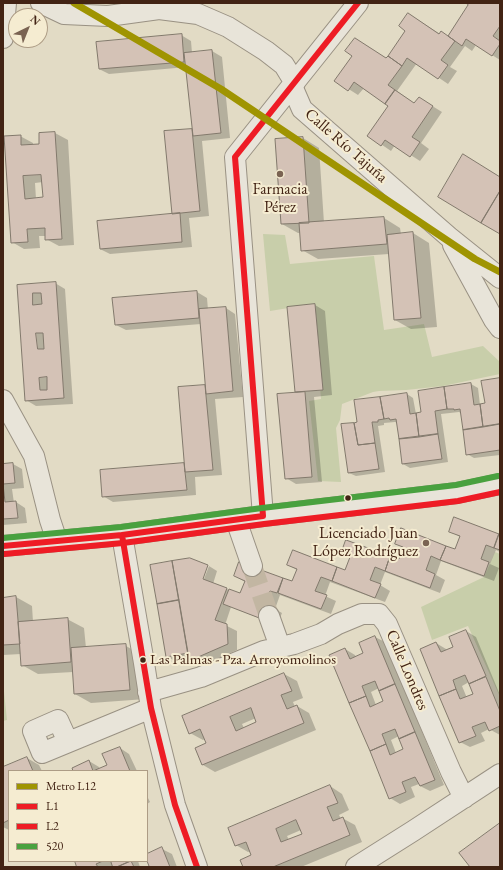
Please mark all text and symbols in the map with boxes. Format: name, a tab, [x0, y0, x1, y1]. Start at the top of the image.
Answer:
north arrow	[8, 8, 48, 48]
text: N	[27, 12, 44, 28]
street label: Calle Río Tajuña	[301, 105, 391, 187]
marker: Farmacia Pérez	[275, 169, 285, 179]
place label: Farmacia Pérez	[252, 180, 308, 218]
unlabelled marker	[343, 493, 353, 503]
place label: Licenciado Juan López Rodríguez	[313, 524, 418, 562]
marker: Licenciado Juan López Rodríguez	[421, 538, 431, 548]
street label: Calle Londres	[381, 627, 433, 713]
place label: Las Palmas - Pza. Arroyomolinos	[150, 651, 336, 669]
marker: Las Palmas - Pza. Arroyomolinos	[138, 655, 148, 665]
legend	[8, 770, 148, 862]
text: Metro L12	[46, 778, 96, 794]
text: L1	[46, 798, 59, 814]
text: L2	[46, 818, 59, 834]
text: 520	[46, 838, 63, 854]

